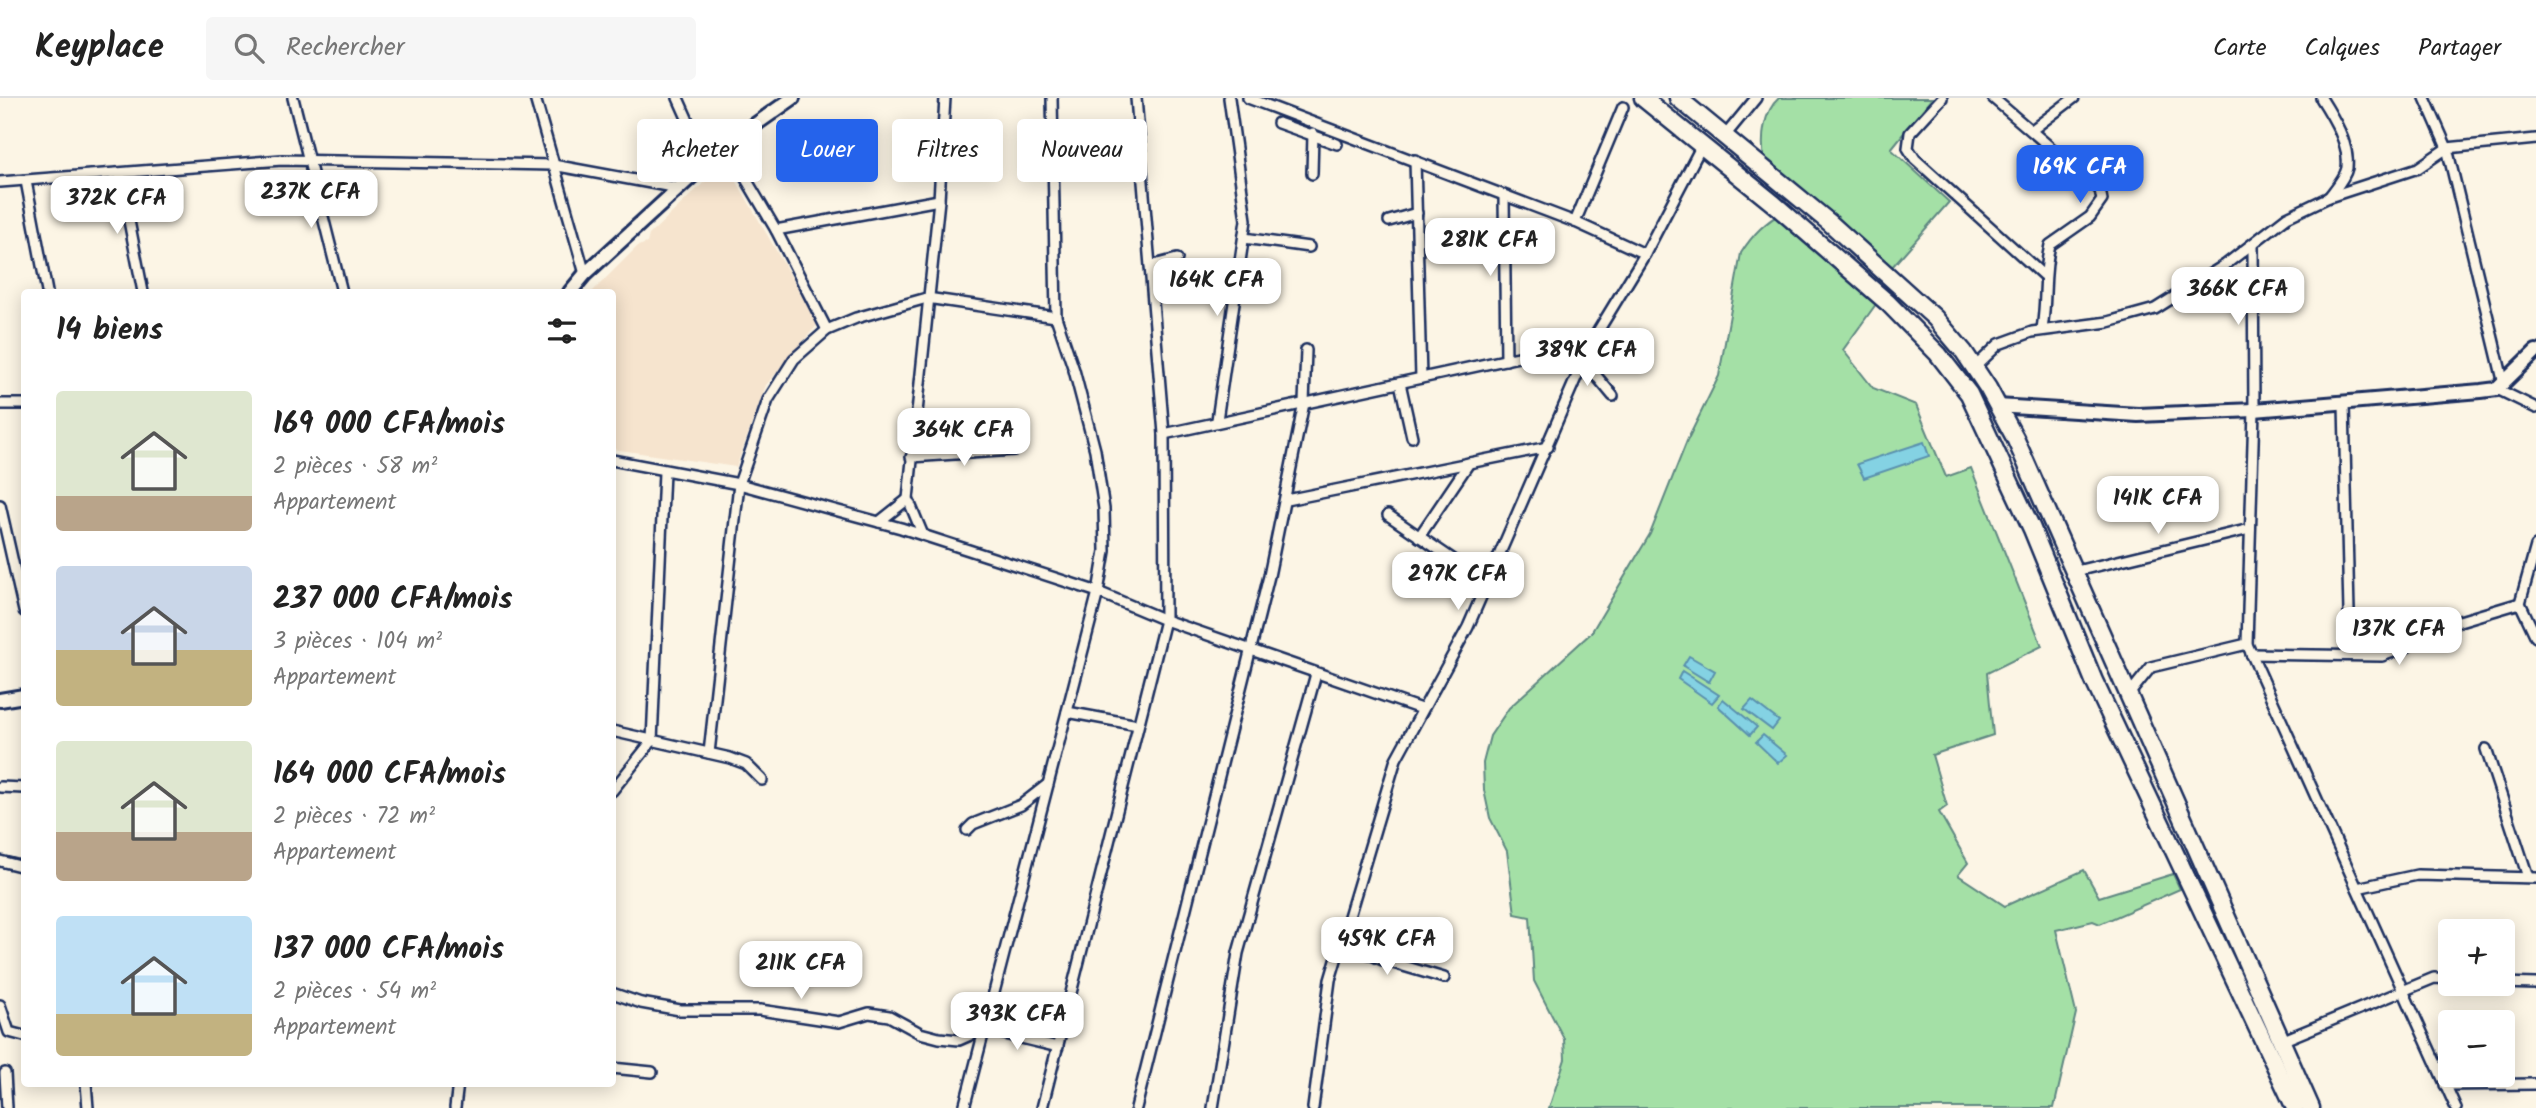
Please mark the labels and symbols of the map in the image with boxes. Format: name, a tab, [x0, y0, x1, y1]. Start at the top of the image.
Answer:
pin: 169K CFA	[2008, 146, 2152, 205]
pin: 237K CFA	[239, 170, 383, 230]
pin: 372K CFA	[45, 176, 189, 236]
pin: 281K CFA	[1418, 218, 1562, 278]
pin: 164K CFA	[1145, 258, 1289, 318]
pin: 366K CFA	[2166, 268, 2310, 327]
pin: 389K CFA	[1515, 328, 1659, 388]
pin: 364K CFA	[892, 408, 1036, 468]
pin: 141K CFA	[2086, 476, 2230, 536]
pin: 297K CFA	[1386, 552, 1530, 612]
pin: 137K CFA	[2327, 608, 2471, 667]
pin: 459K CFA	[1315, 918, 1459, 977]
pin: 211K CFA	[729, 942, 873, 1001]
pin: 393K CFA	[945, 992, 1089, 1052]

